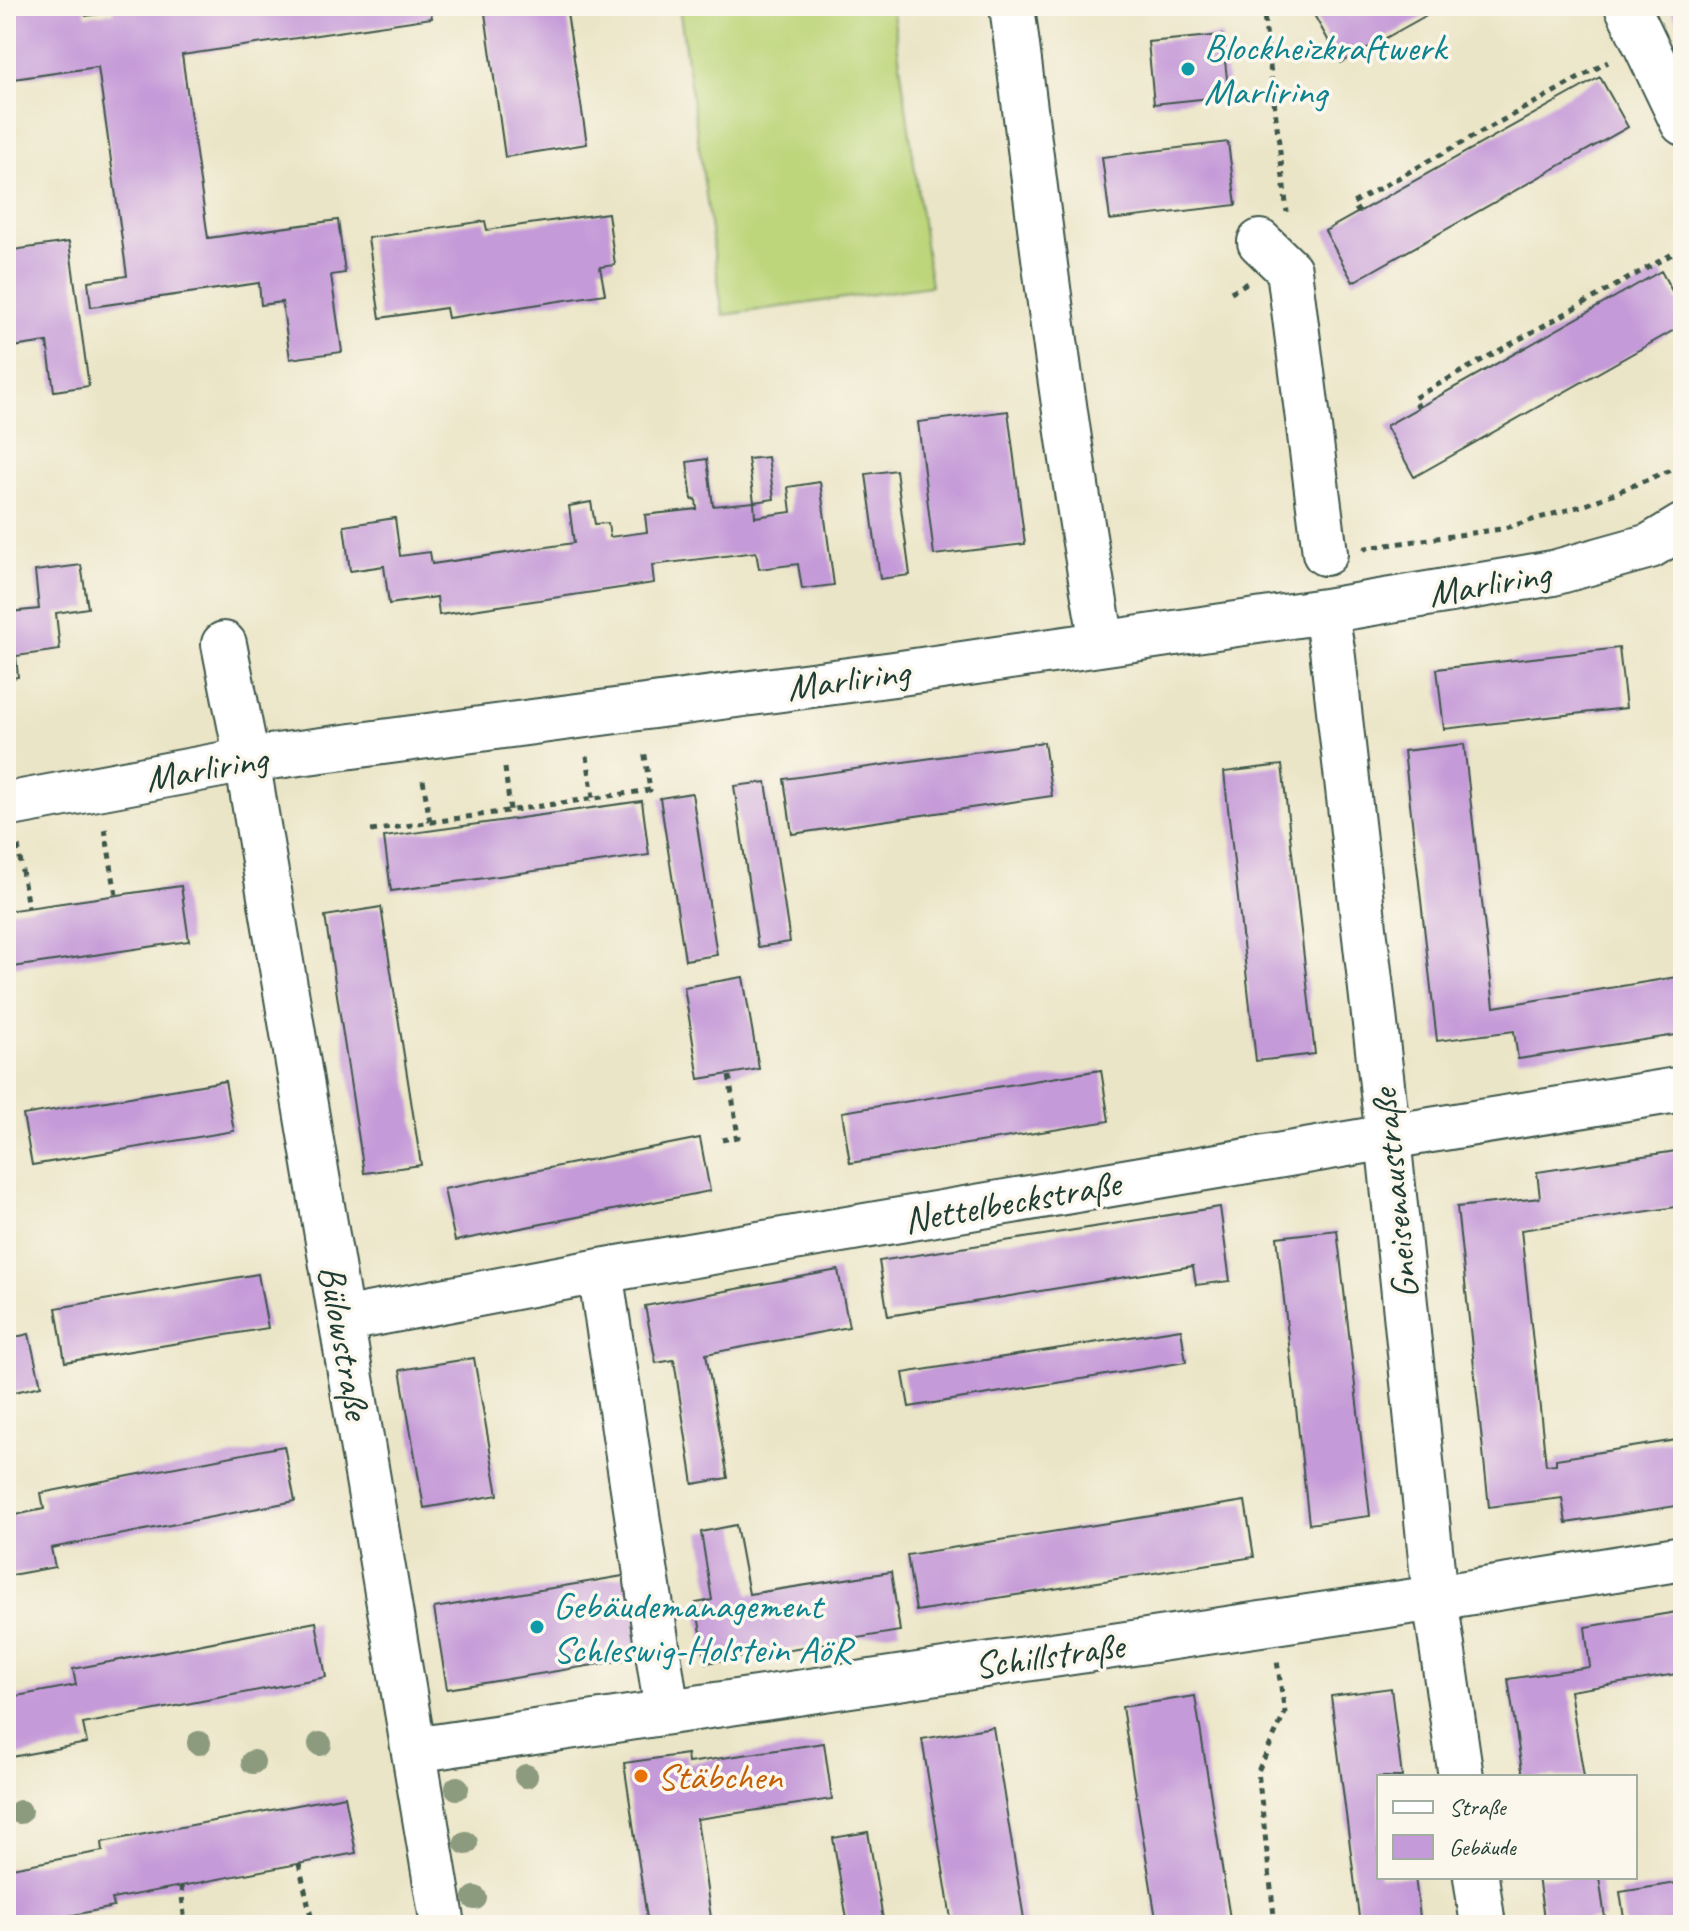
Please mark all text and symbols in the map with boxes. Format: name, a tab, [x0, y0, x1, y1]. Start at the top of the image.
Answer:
place label: Blockheizkraftwerk Marliring	[1204, 24, 1449, 115]
marker: Blockheizkraftwerk Marliring	[1179, 60, 1197, 78]
street label: Marliring	[1425, 549, 1556, 617]
street label: Marliring	[784, 647, 914, 711]
street label: Marliring	[142, 734, 273, 802]
street label: Gneisenaustraße	[1360, 1084, 1429, 1301]
street label: Nettelbeckstraße	[900, 1159, 1127, 1244]
street label: Bülowstraße	[308, 1262, 382, 1425]
place label: Gebäudemanagement Schleswig-Holstein AöR	[553, 1582, 856, 1673]
marker: Gebäudemanagement Schleswig-Holstein AöR	[528, 1618, 546, 1636]
street label: Schillstraße	[971, 1621, 1129, 1689]
place label: Stäbchen	[657, 1753, 784, 1800]
marker: Stäbchen	[632, 1767, 650, 1785]
legend	[1377, 1775, 1637, 1879]
text: Straße	[1449, 1792, 1508, 1822]
text: Gebäude	[1449, 1832, 1518, 1862]

